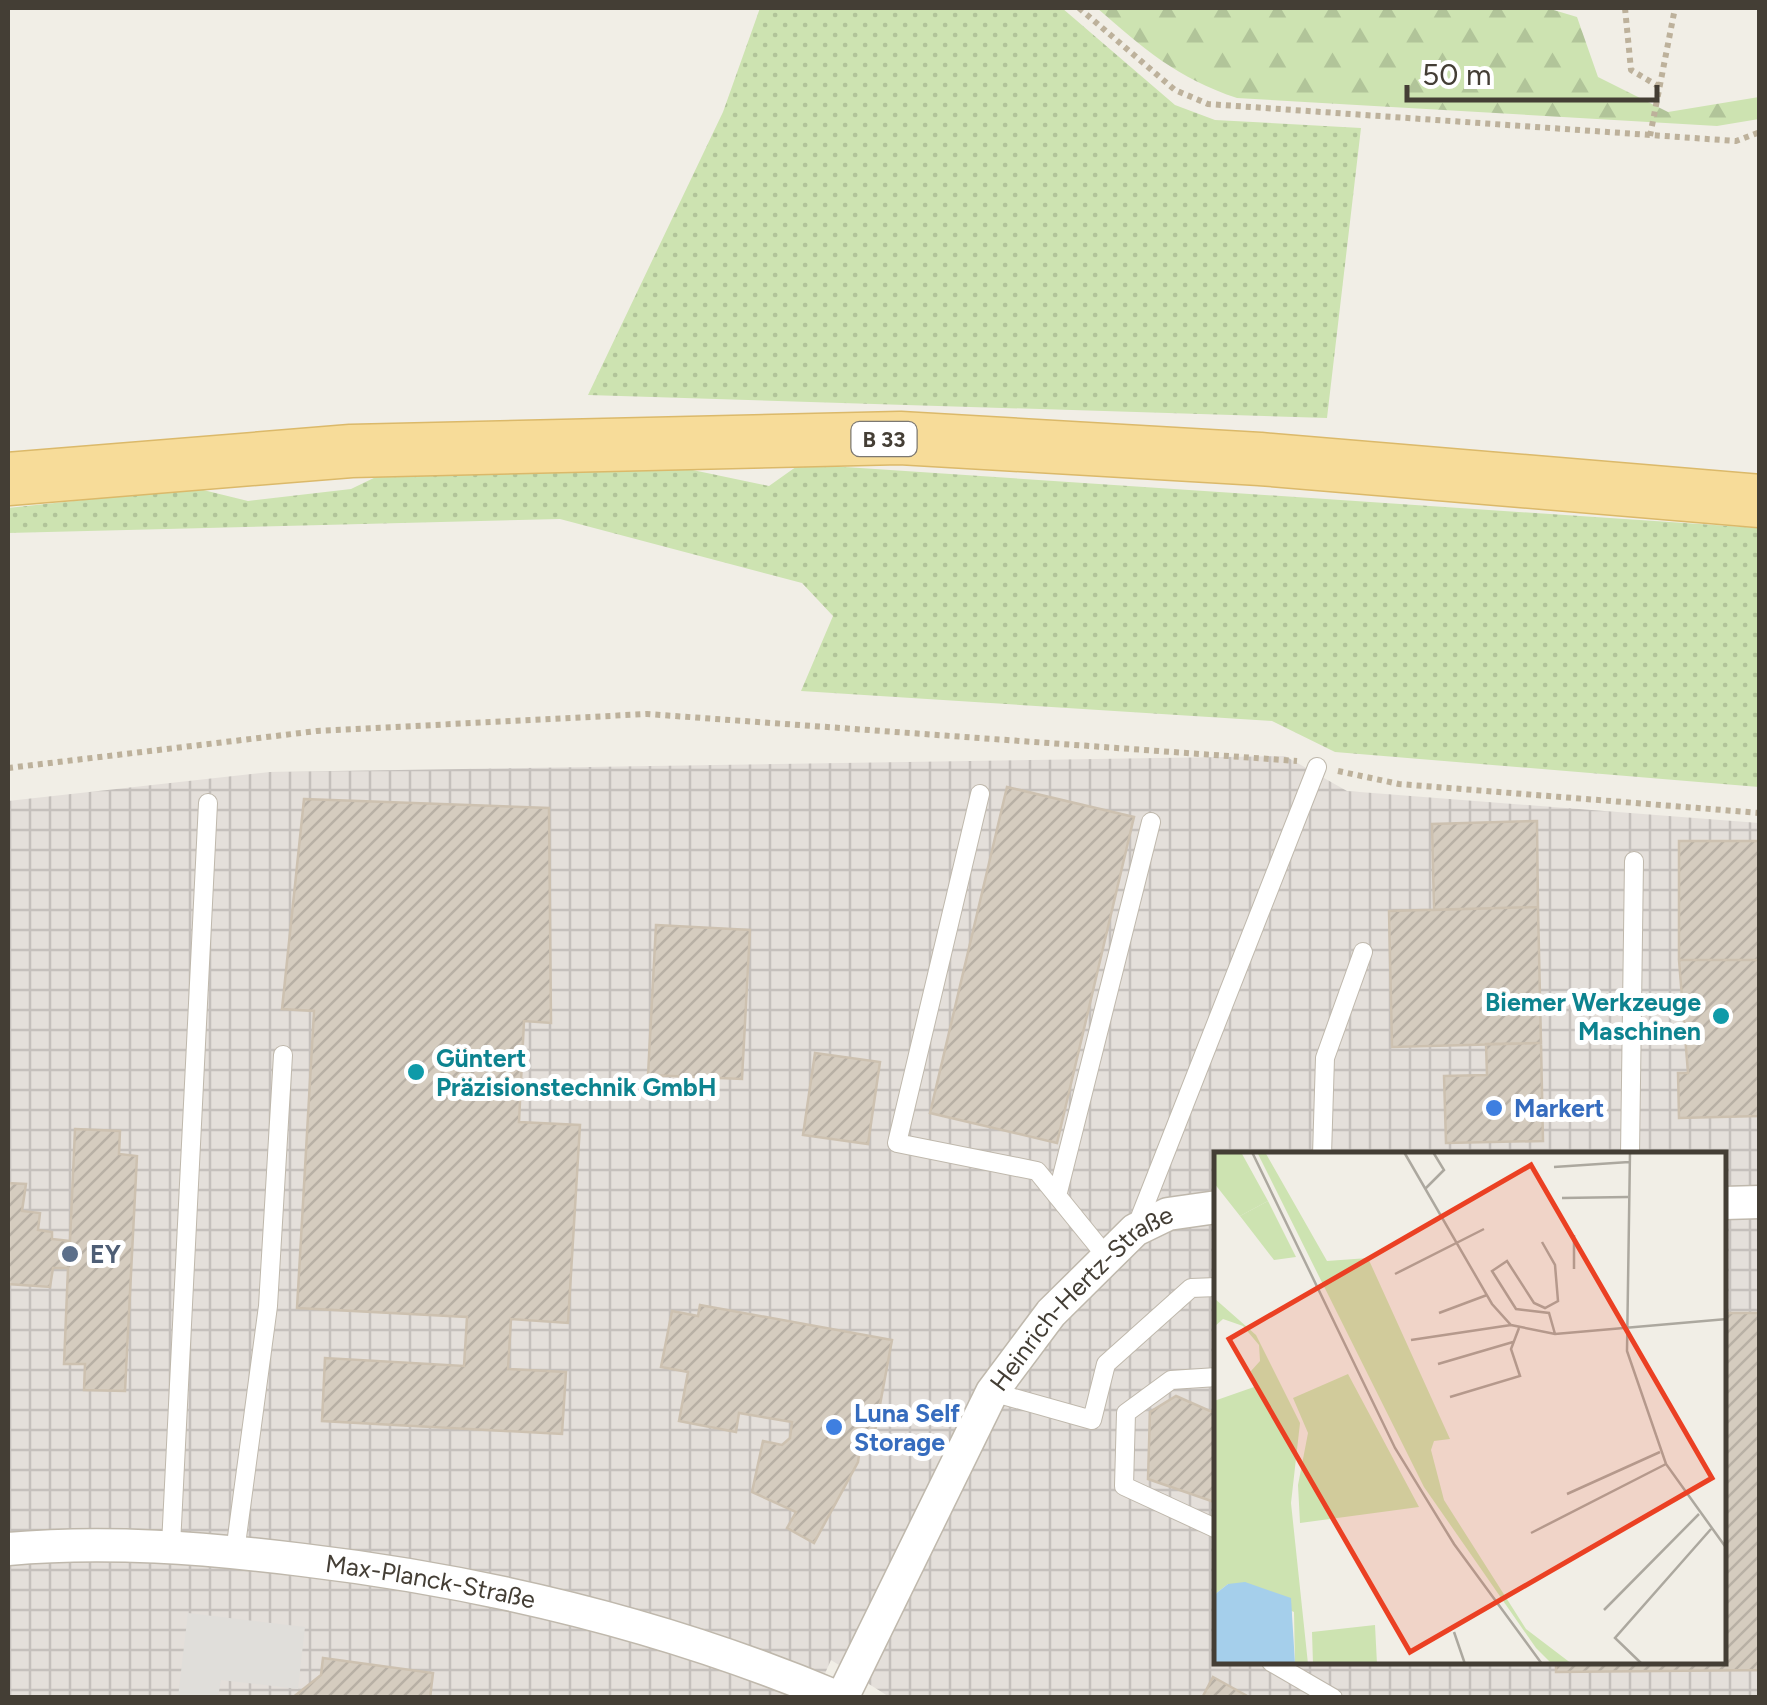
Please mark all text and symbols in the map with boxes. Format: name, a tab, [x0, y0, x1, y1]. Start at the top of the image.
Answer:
scale bar	[1407, 40, 1657, 102]
text: 50 m	[1422, 56, 1491, 93]
road number: B 33	[852, 422, 916, 456]
place label: Biemer Werkzeuge Maschinen	[1485, 987, 1701, 1046]
marker: Biemer Werkzeuge Maschinen	[1710, 1005, 1732, 1027]
place label: Güntert Präzisionstechnik GmbH	[436, 1043, 717, 1102]
marker: Güntert Präzisionstechnik GmbH	[405, 1061, 427, 1083]
place label: Markert	[1514, 1093, 1604, 1123]
marker: Markert	[1483, 1097, 1505, 1119]
inset map	[1214, 1152, 1727, 1665]
street label: Heinrich-Hertz-Straße	[983, 1199, 1178, 1396]
place label: EY	[90, 1239, 121, 1269]
marker: EY	[59, 1243, 81, 1265]
place label: Luna Self Storage	[854, 1398, 960, 1457]
marker: Luna Self Storage	[823, 1416, 845, 1438]
street label: Max-Planck-Straße	[324, 1548, 538, 1615]

